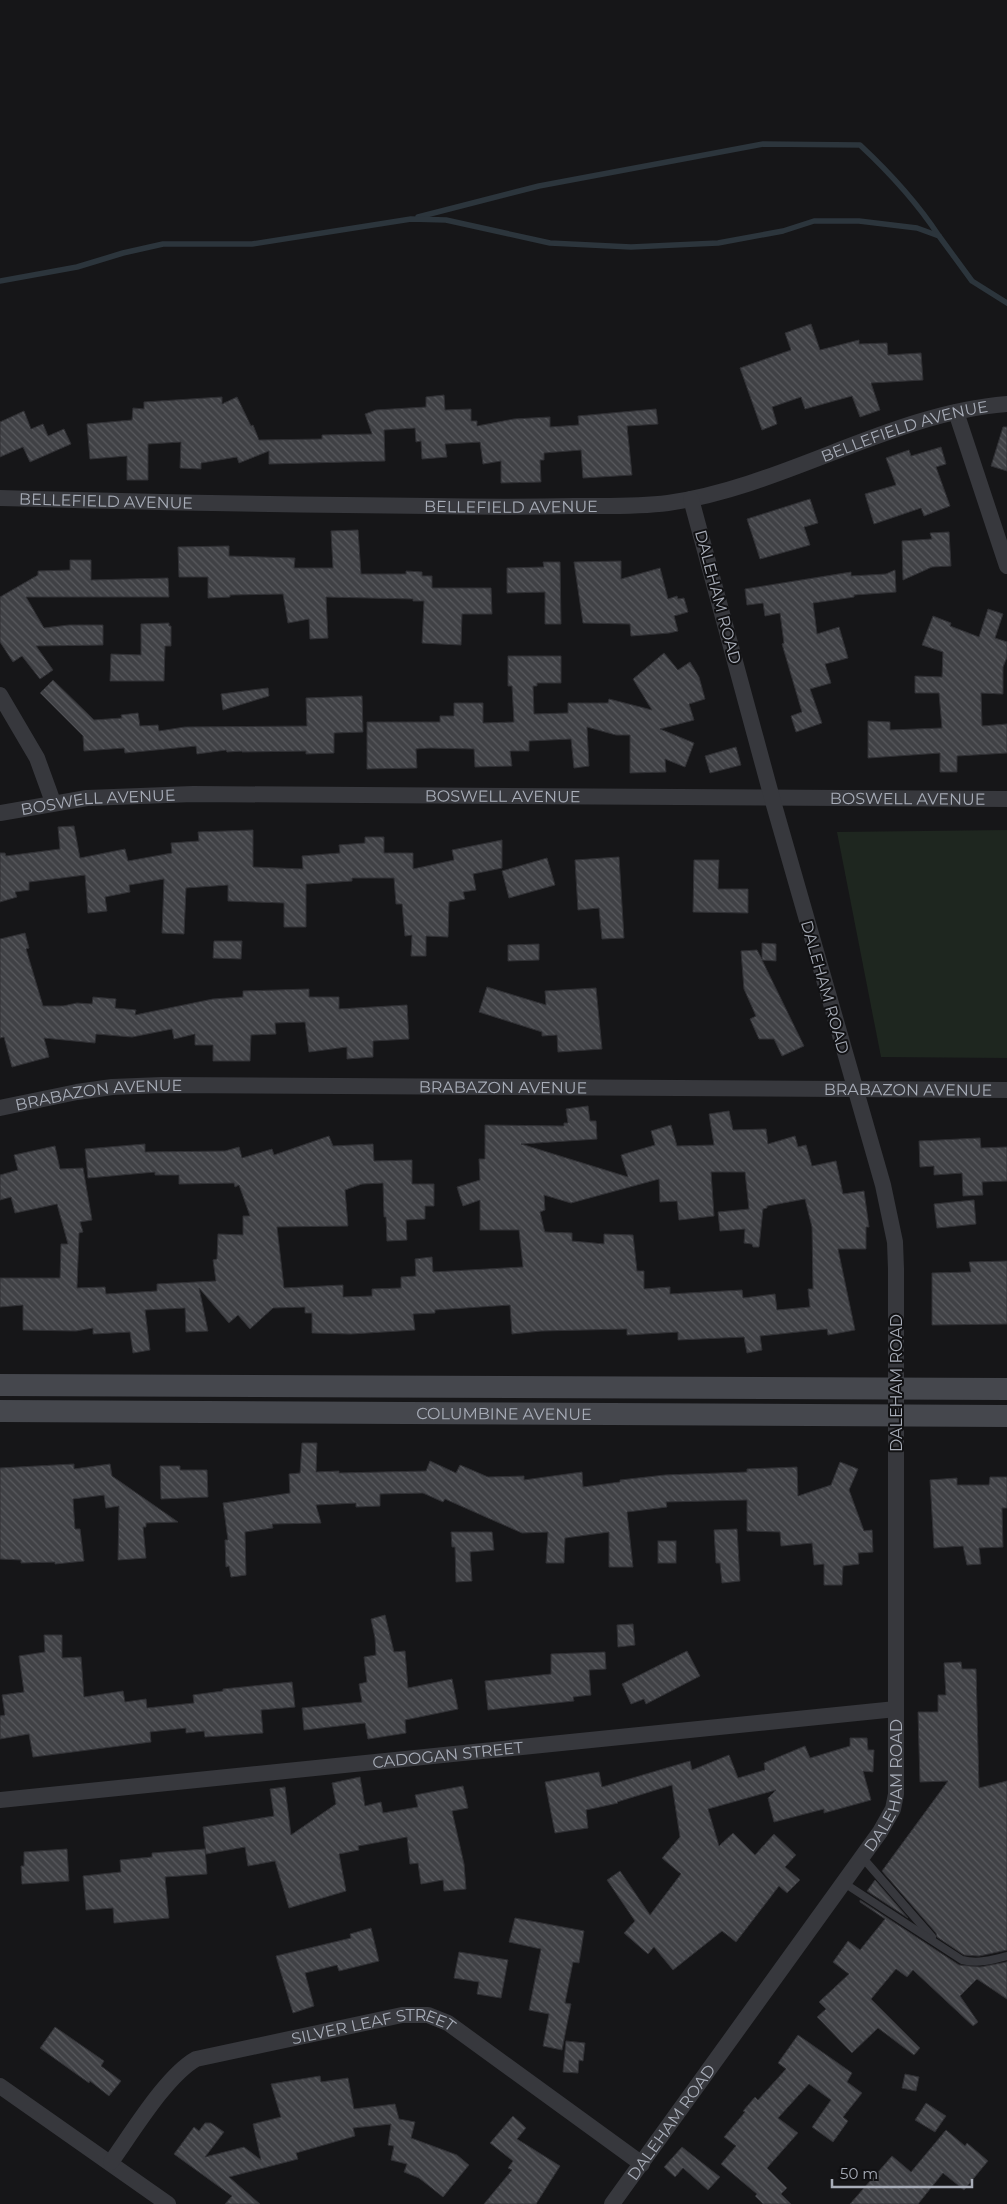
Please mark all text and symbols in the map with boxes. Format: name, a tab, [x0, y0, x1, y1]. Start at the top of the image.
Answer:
street label: BELLEFIELD AVENUE	[818, 397, 989, 466]
street label: BELLEFIELD AVENUE	[19, 489, 193, 512]
street label: BELLEFIELD AVENUE	[424, 496, 598, 516]
street label: DALEHAM ROAD	[691, 528, 745, 666]
street label: BOSWELL AVENUE	[19, 785, 176, 819]
street label: BOSWELL AVENUE	[425, 786, 581, 806]
street label: BOSWELL AVENUE	[830, 788, 986, 808]
street label: DALEHAM ROAD	[797, 918, 853, 1056]
street label: BRABAZON AVENUE	[13, 1075, 182, 1114]
street label: BRABAZON AVENUE	[419, 1077, 587, 1097]
street label: BRABAZON AVENUE	[824, 1079, 992, 1099]
street label: DALEHAM ROAD	[887, 1314, 906, 1452]
street label: COLUMBINE AVENUE	[416, 1404, 592, 1423]
street label: DALEHAM ROAD	[860, 1719, 906, 1855]
street label: CADOGAN STREET	[371, 1737, 525, 1772]
street label: SILVER LEAF STREET	[290, 2005, 460, 2048]
street label: DALEHAM ROAD	[623, 2060, 719, 2184]
scale bar	[832, 2156, 972, 2188]
text: 50 m	[840, 2164, 878, 2183]

